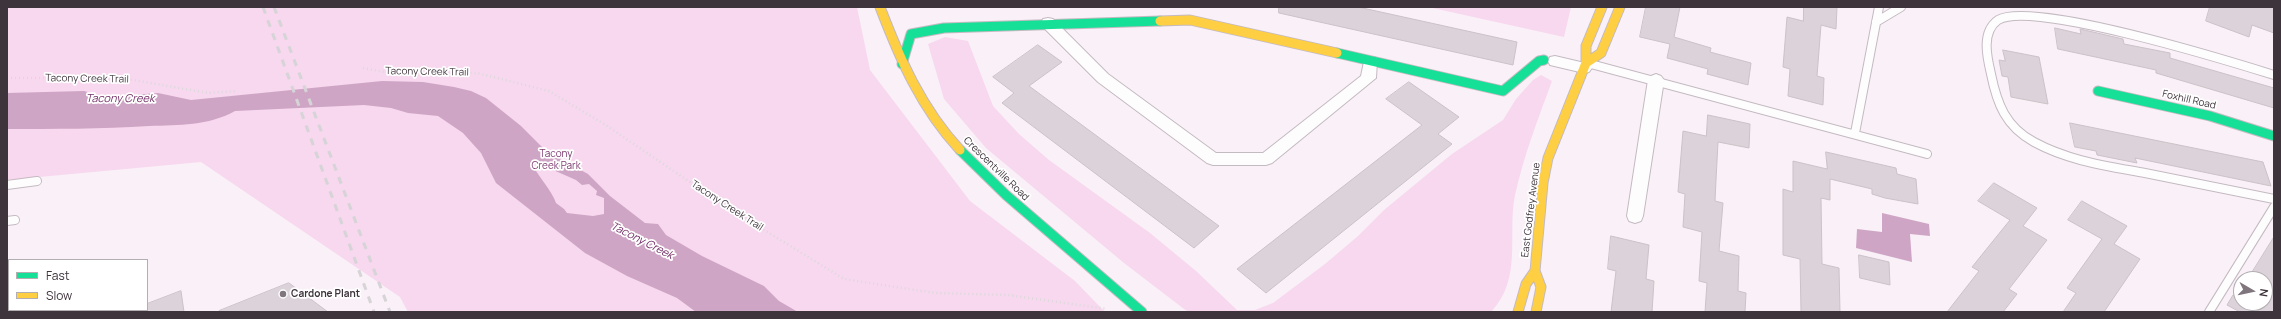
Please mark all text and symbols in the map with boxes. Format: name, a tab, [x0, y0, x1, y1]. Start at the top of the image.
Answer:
street label: Tacony Creek Trail	[385, 65, 469, 79]
street label: Tacony Creek Trail	[45, 72, 129, 86]
street label: Foxhill Road	[2161, 88, 2217, 112]
water label: Tacony Creek	[86, 92, 154, 106]
street label: Crescentville Road	[961, 135, 1031, 203]
park label: Tacony Creek Park	[531, 148, 581, 172]
street label: East Godfrey Avenue	[1519, 162, 1543, 258]
street label: Tacony Creek Trail	[689, 178, 765, 234]
water label: Tacony Creek	[608, 220, 676, 262]
legend	[8, 259, 148, 311]
text: Fast	[46, 267, 70, 284]
north arrow	[2233, 271, 2273, 311]
text: Slow	[46, 287, 72, 304]
place label: Cardone Plant	[291, 288, 360, 300]
text: N	[2256, 288, 2272, 298]
marker: Cardone Plant	[278, 289, 288, 299]

